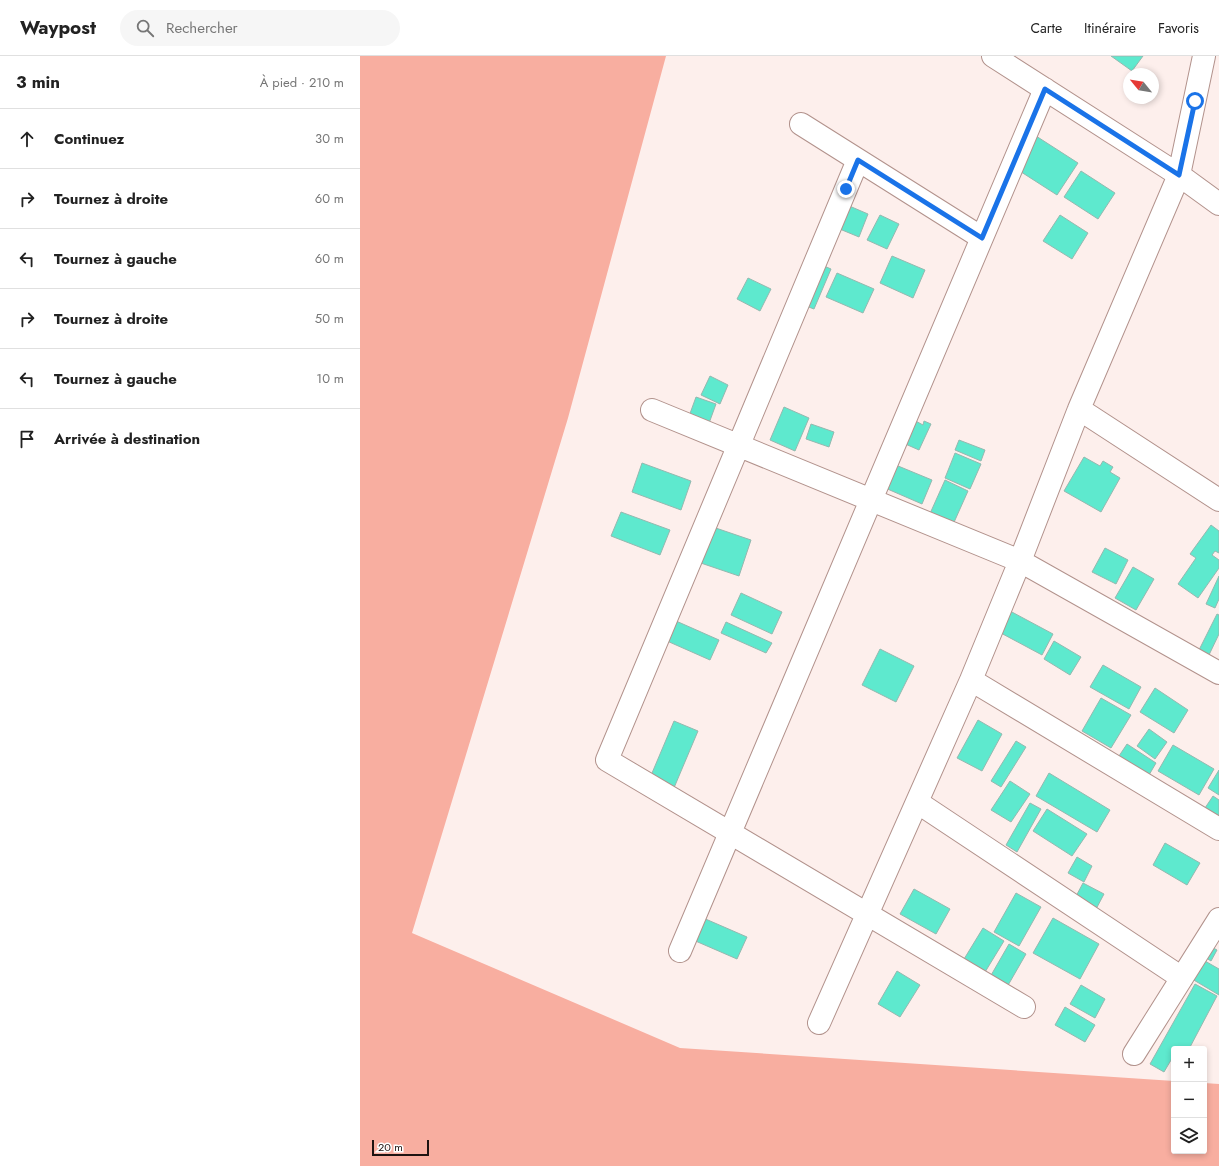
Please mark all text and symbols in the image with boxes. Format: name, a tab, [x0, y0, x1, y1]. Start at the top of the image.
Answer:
search box	[120, 10, 400, 46]
text: Waypost	[20, 14, 96, 41]
icon: search	[134, 17, 156, 39]
text: Rechercher	[166, 17, 238, 39]
text: Carte	[1030, 18, 1062, 38]
text: Itinéraire	[1084, 18, 1136, 38]
text: Favoris	[1158, 18, 1199, 38]
north arrow	[1123, 68, 1159, 104]
text: 3 min	[16, 70, 60, 94]
text: À pied · 210 m	[260, 73, 344, 92]
route start	[1186, 92, 1204, 110]
icon: ahead	[16, 128, 38, 150]
text: Continuez	[54, 128, 124, 150]
text: 30 m	[315, 129, 344, 148]
route end	[837, 180, 855, 198]
icon: right	[16, 188, 38, 210]
text: Tournez à droite	[54, 188, 168, 210]
text: 60 m	[315, 189, 344, 208]
icon: left	[16, 248, 38, 270]
text: Tournez à gauche	[54, 248, 177, 270]
text: 60 m	[315, 249, 344, 268]
icon: right	[16, 308, 38, 330]
text: Tournez à droite	[54, 308, 168, 330]
text: 50 m	[315, 309, 344, 328]
icon: left	[16, 368, 38, 390]
text: Tournez à gauche	[54, 368, 177, 390]
text: 10 m	[316, 369, 344, 388]
icon: arrive	[16, 428, 38, 450]
text: Arrivée à destination	[54, 428, 200, 450]
map controls	[1171, 1046, 1207, 1154]
button: +	[1171, 1046, 1207, 1082]
button: −	[1171, 1082, 1207, 1118]
button: layers	[1171, 1118, 1207, 1154]
scale bar	[372, 1138, 429, 1157]
text: 20 m	[378, 1139, 403, 1155]

